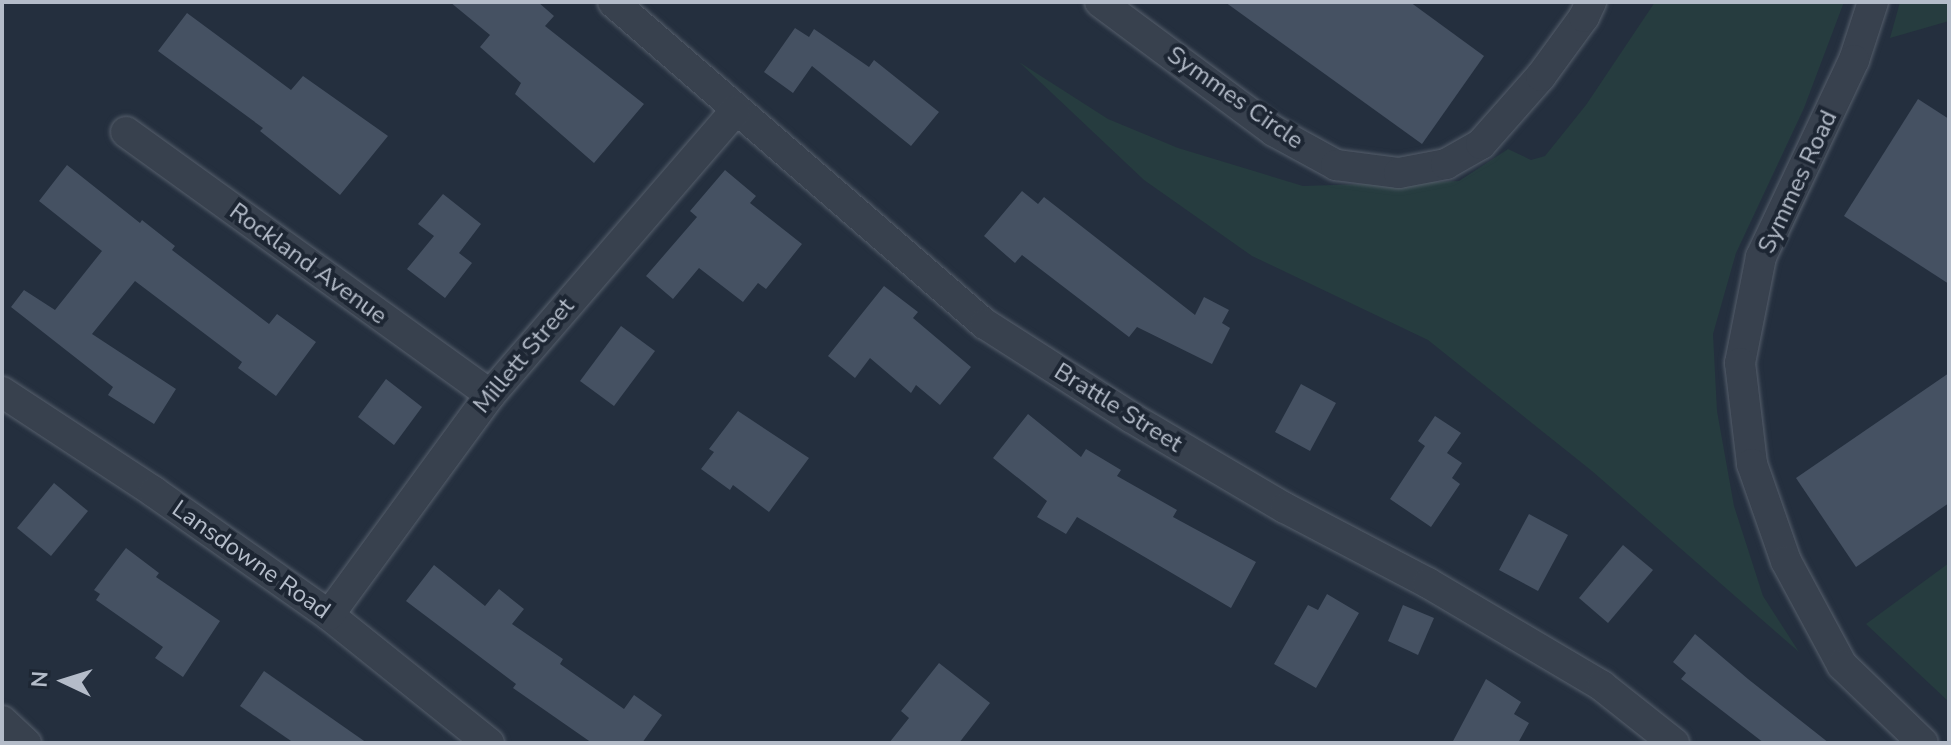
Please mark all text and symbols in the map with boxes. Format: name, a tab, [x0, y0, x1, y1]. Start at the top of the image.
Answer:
street label: Symmes Circle	[1161, 40, 1309, 156]
street label: Symmes Road	[1752, 106, 1844, 258]
street label: Rockland Avenue	[224, 197, 392, 331]
street label: Millett Street	[468, 293, 580, 419]
street label: Brattle Street	[1049, 357, 1187, 459]
street label: Lansdowne Road	[166, 495, 336, 625]
north arrow	[24, 641, 104, 721]
text: N	[25, 670, 56, 689]

